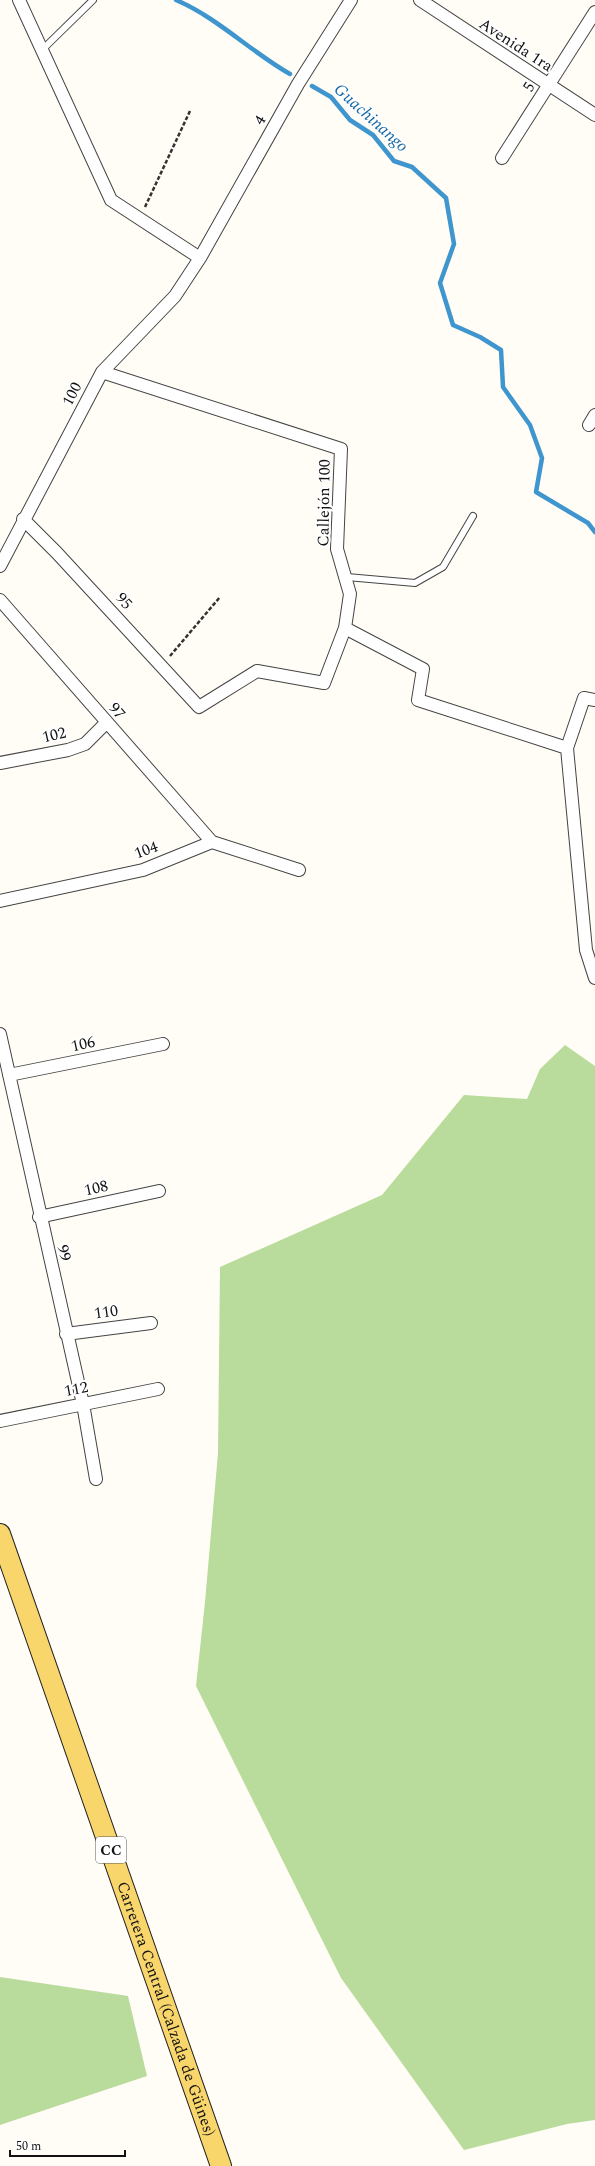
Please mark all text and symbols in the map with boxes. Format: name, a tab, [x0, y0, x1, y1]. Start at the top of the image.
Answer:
street label: Avenida 1ra	[474, 12, 558, 78]
water label: Guachinango	[328, 77, 414, 159]
street label: 5	[517, 77, 541, 97]
street label: 4	[248, 111, 272, 129]
street label: 100	[56, 378, 88, 410]
street label: Callejón 100	[311, 459, 337, 547]
street label: 95	[110, 587, 138, 615]
street label: 97	[103, 697, 131, 725]
street label: 102	[40, 721, 68, 749]
street label: 104	[131, 835, 161, 865]
street label: 106	[69, 1030, 97, 1058]
street label: 108	[82, 1174, 110, 1202]
street label: 99	[51, 1242, 77, 1264]
street label: 110	[92, 1298, 120, 1326]
street label: 112	[62, 1375, 90, 1403]
road number: CC	[96, 1837, 126, 1863]
street label: Carretera Central (Calzada de Güines)	[110, 1878, 222, 2139]
scale bar	[10, 2132, 125, 2158]
text: 50 m	[16, 2137, 41, 2156]

